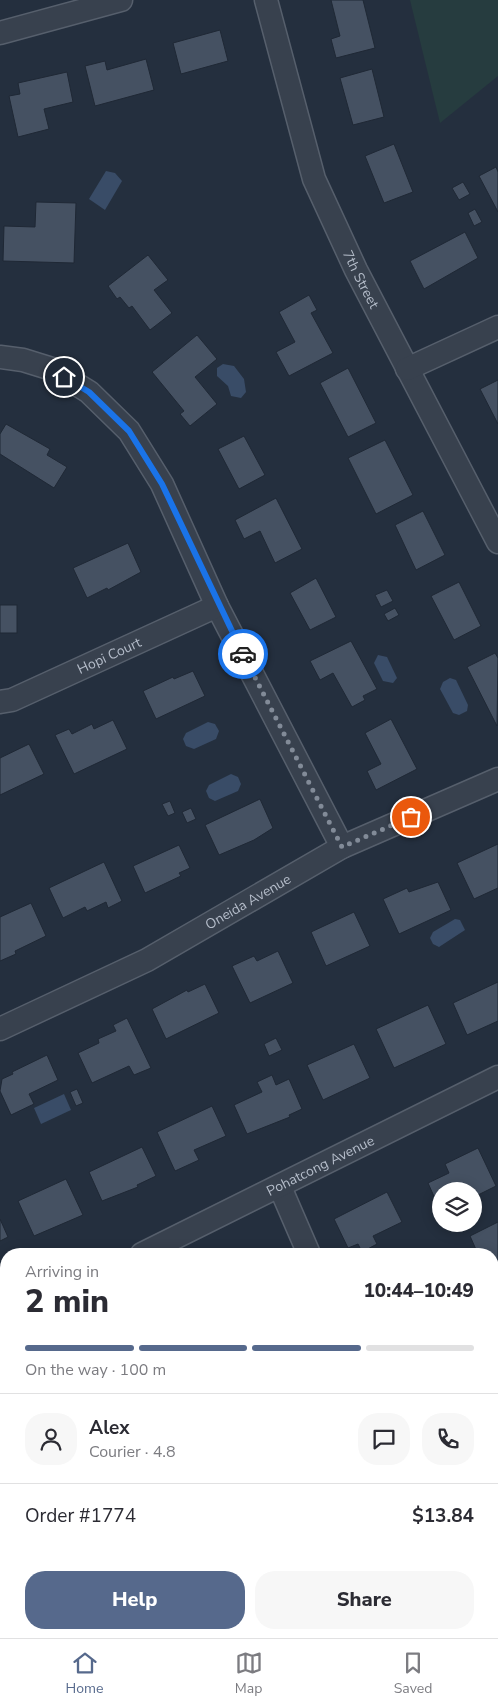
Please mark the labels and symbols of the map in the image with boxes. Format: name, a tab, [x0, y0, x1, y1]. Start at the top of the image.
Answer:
street label: 7th Street	[338, 247, 383, 312]
pin	[43, 356, 85, 398]
courier	[218, 629, 268, 679]
street label: Hopi Court	[74, 633, 144, 679]
pin	[390, 796, 432, 838]
street label: Oneida Avenue	[202, 870, 295, 934]
street label: Pohatcong Avenue	[263, 1131, 378, 1201]

